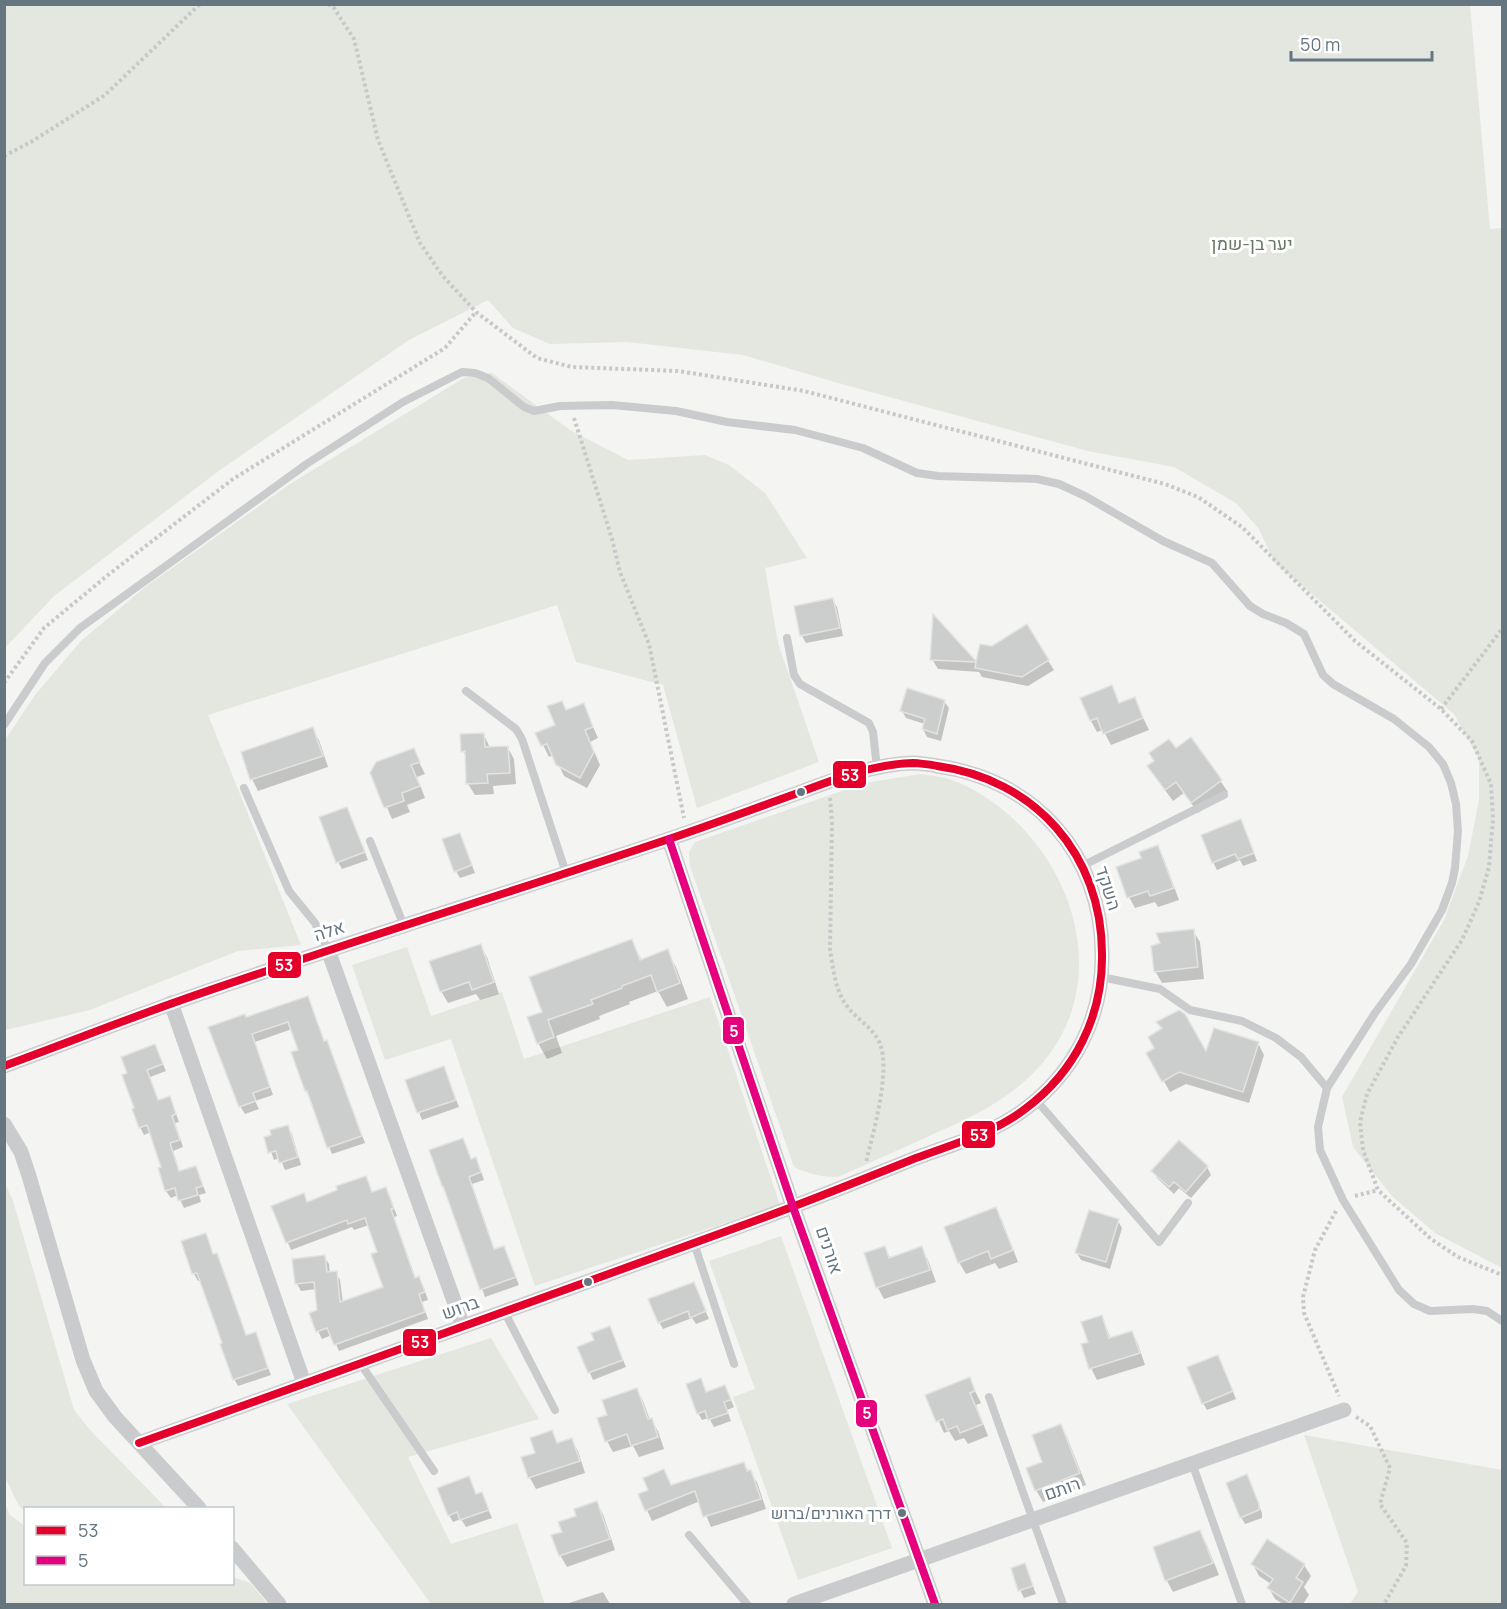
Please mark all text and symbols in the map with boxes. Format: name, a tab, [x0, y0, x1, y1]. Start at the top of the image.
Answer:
scale bar	[1291, 24, 1432, 62]
text: 50 m	[1300, 32, 1340, 56]
park label: יער בן-שמן	[1211, 231, 1293, 255]
line badge: 53	[832, 760, 867, 789]
text: 53	[841, 764, 859, 786]
unlabelled marker	[795, 786, 807, 798]
street label: השקד	[1091, 863, 1127, 913]
street label: אלה	[310, 914, 348, 946]
line badge: 53	[267, 951, 302, 979]
text: 53	[275, 954, 293, 976]
line badge: 5	[722, 1016, 745, 1045]
text: 5	[729, 1020, 739, 1042]
line badge: 53	[961, 1120, 996, 1149]
text: 53	[970, 1124, 988, 1146]
street label: אורנים	[811, 1223, 849, 1277]
unlabelled marker	[582, 1276, 594, 1288]
street label: ברוש	[438, 1289, 482, 1325]
line badge: 53	[402, 1328, 437, 1357]
text: 53	[411, 1331, 429, 1353]
line badge: 5	[855, 1399, 878, 1428]
text: 5	[862, 1402, 872, 1424]
street label: רותם	[1041, 1471, 1083, 1505]
place label: דרך האורנים/ברוש	[771, 1502, 891, 1524]
legend	[24, 1507, 234, 1585]
marker: דרך האורנים/ברוש	[896, 1507, 908, 1519]
text: 53	[78, 1518, 98, 1542]
text: 5	[78, 1548, 88, 1572]

